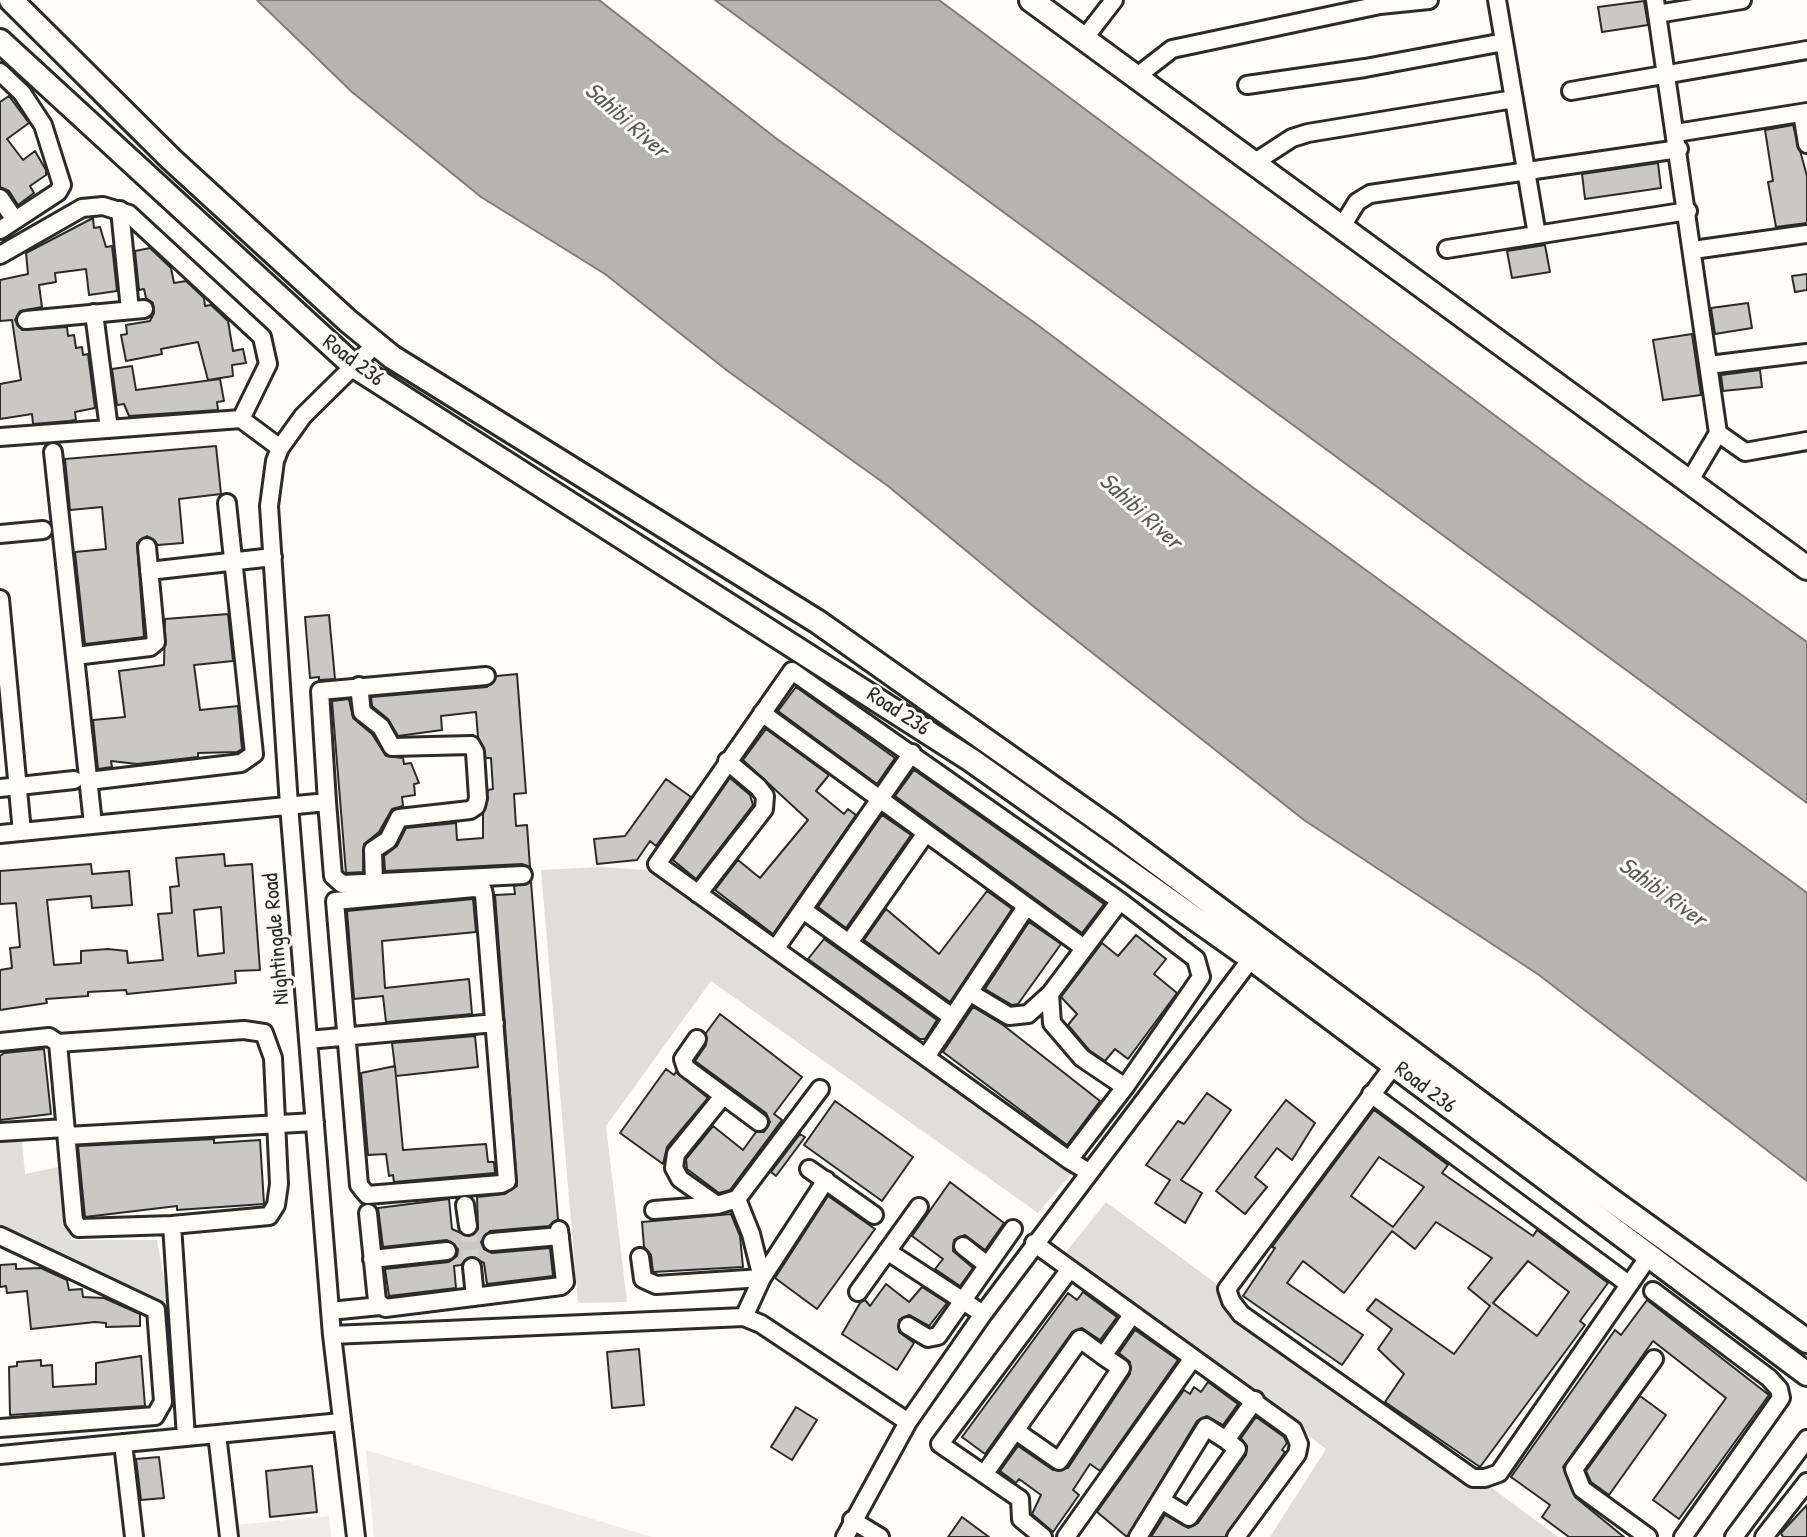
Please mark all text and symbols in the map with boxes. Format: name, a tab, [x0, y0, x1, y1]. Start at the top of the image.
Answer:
water label: Sahibi River	[578, 77, 674, 165]
street label: Road 236	[317, 329, 389, 393]
water label: Sahibi River	[1093, 467, 1187, 557]
street label: Road 236	[861, 682, 935, 742]
water label: Sahibi River	[1613, 852, 1711, 934]
street label: Nightingale Road	[258, 872, 296, 1006]
street label: Road 236	[1389, 1056, 1461, 1120]

